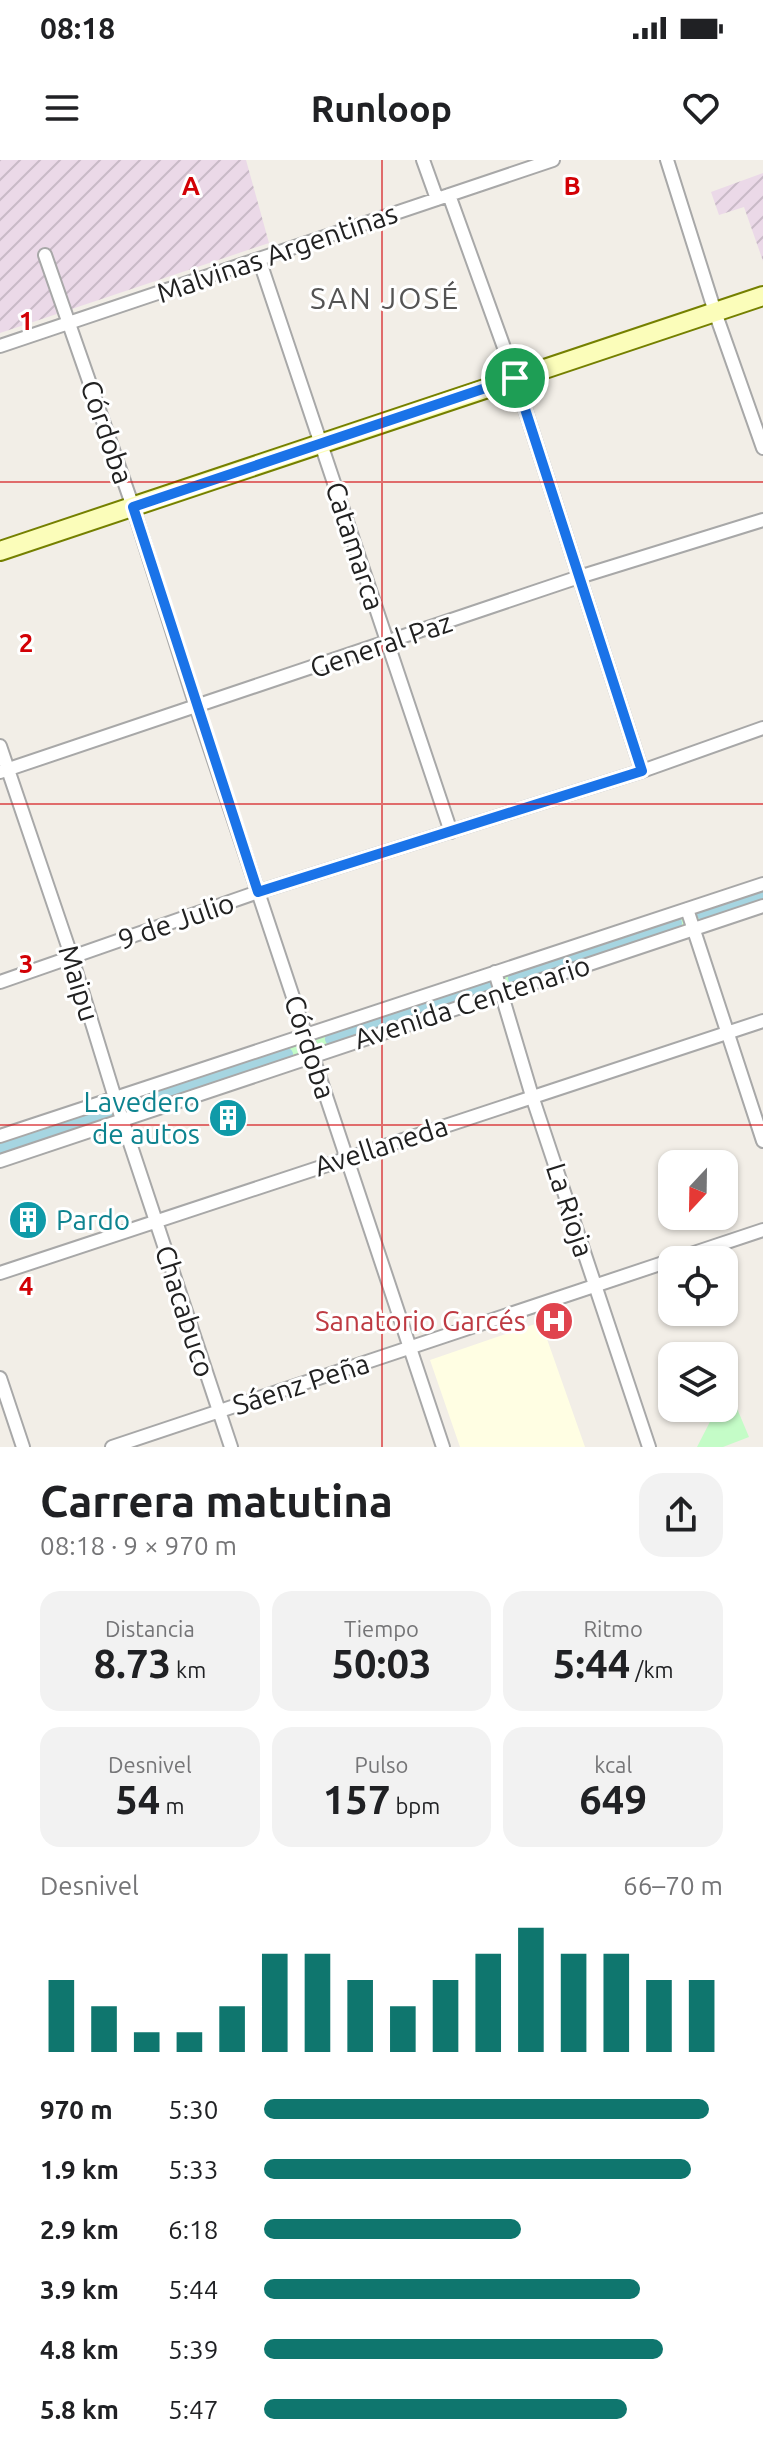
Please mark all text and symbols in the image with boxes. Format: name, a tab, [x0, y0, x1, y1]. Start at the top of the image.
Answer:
text: 08:18	[40, 11, 115, 45]
icon: menu	[40, 86, 84, 130]
icon: heart	[679, 86, 723, 130]
text: Runloop	[311, 88, 452, 129]
text: A	[182, 171, 201, 200]
text: B	[563, 171, 581, 200]
street label: Malvinas Argentinas	[153, 197, 401, 308]
district label: SAN JOSÉ	[310, 280, 460, 315]
text: 1	[19, 306, 33, 335]
pin	[481, 344, 549, 412]
icon: arrive	[493, 356, 537, 400]
street label: Córdoba	[75, 376, 140, 488]
street label: Catamarca	[320, 478, 391, 614]
street label: General Paz	[306, 606, 456, 683]
text: 2	[19, 628, 33, 657]
street label: 9 de Julio	[114, 886, 238, 955]
street label: Maipu	[53, 941, 106, 1025]
text: 3	[19, 949, 33, 978]
street label: Avenida Centenario	[350, 949, 594, 1054]
street label: Córdoba	[279, 991, 342, 1103]
place label: Lavedero de autos	[83, 1086, 200, 1149]
building icon: Lavedero de autos	[207, 1097, 249, 1139]
street label: Avellaneda	[310, 1109, 451, 1182]
north arrow	[658, 1150, 738, 1230]
map controls	[658, 1150, 738, 1422]
street label: La Rioja	[541, 1159, 600, 1261]
building icon: Pardo	[7, 1199, 49, 1241]
place label: Pardo	[56, 1204, 130, 1235]
street label: Chacabuco	[150, 1241, 221, 1381]
button: locate	[658, 1246, 738, 1326]
text: 4	[19, 1271, 33, 1300]
hospital icon: Sanatorio Garcés	[533, 1300, 575, 1342]
place label: Sanatorio Garcés	[315, 1305, 526, 1336]
button: layers	[658, 1342, 738, 1422]
street label: Sáenz Peña	[229, 1347, 373, 1420]
button: share	[639, 1473, 723, 1557]
text: Carrera matutina	[40, 1476, 393, 1525]
text: 08:18 · 9 × 970 m	[40, 1531, 237, 1560]
text: Distancia	[105, 1616, 195, 1641]
text: Tiempo	[344, 1616, 419, 1641]
text: Ritmo	[583, 1616, 643, 1641]
text: 8.73	[93, 1641, 171, 1686]
text: 50:03	[331, 1641, 432, 1686]
text: 5:44	[553, 1641, 630, 1686]
text: km	[171, 1657, 206, 1682]
text: /km	[630, 1657, 674, 1682]
text: Desnivel	[108, 1752, 192, 1777]
text: Pulso	[355, 1752, 408, 1777]
text: kcal	[594, 1752, 632, 1777]
text: 54	[115, 1777, 160, 1822]
text: 157	[323, 1777, 390, 1822]
text: 649	[579, 1777, 647, 1822]
text: m	[160, 1793, 184, 1818]
text: bpm	[390, 1793, 440, 1818]
text: Desnivel	[40, 1871, 139, 1900]
text: 66–70 m	[623, 1871, 723, 1900]
text: 970 m	[40, 2095, 113, 2124]
text: 5:30	[168, 2095, 218, 2124]
text: 1.9 km	[40, 2155, 119, 2184]
text: 5:33	[168, 2155, 218, 2184]
text: 2.9 km	[40, 2215, 119, 2244]
text: 6:18	[168, 2215, 218, 2244]
text: 3.9 km	[40, 2275, 119, 2304]
text: 5:44	[168, 2275, 218, 2304]
text: 4.8 km	[40, 2335, 119, 2364]
text: 5:39	[168, 2335, 218, 2364]
text: 5.8 km	[40, 2395, 119, 2424]
text: 5:47	[168, 2395, 218, 2424]

